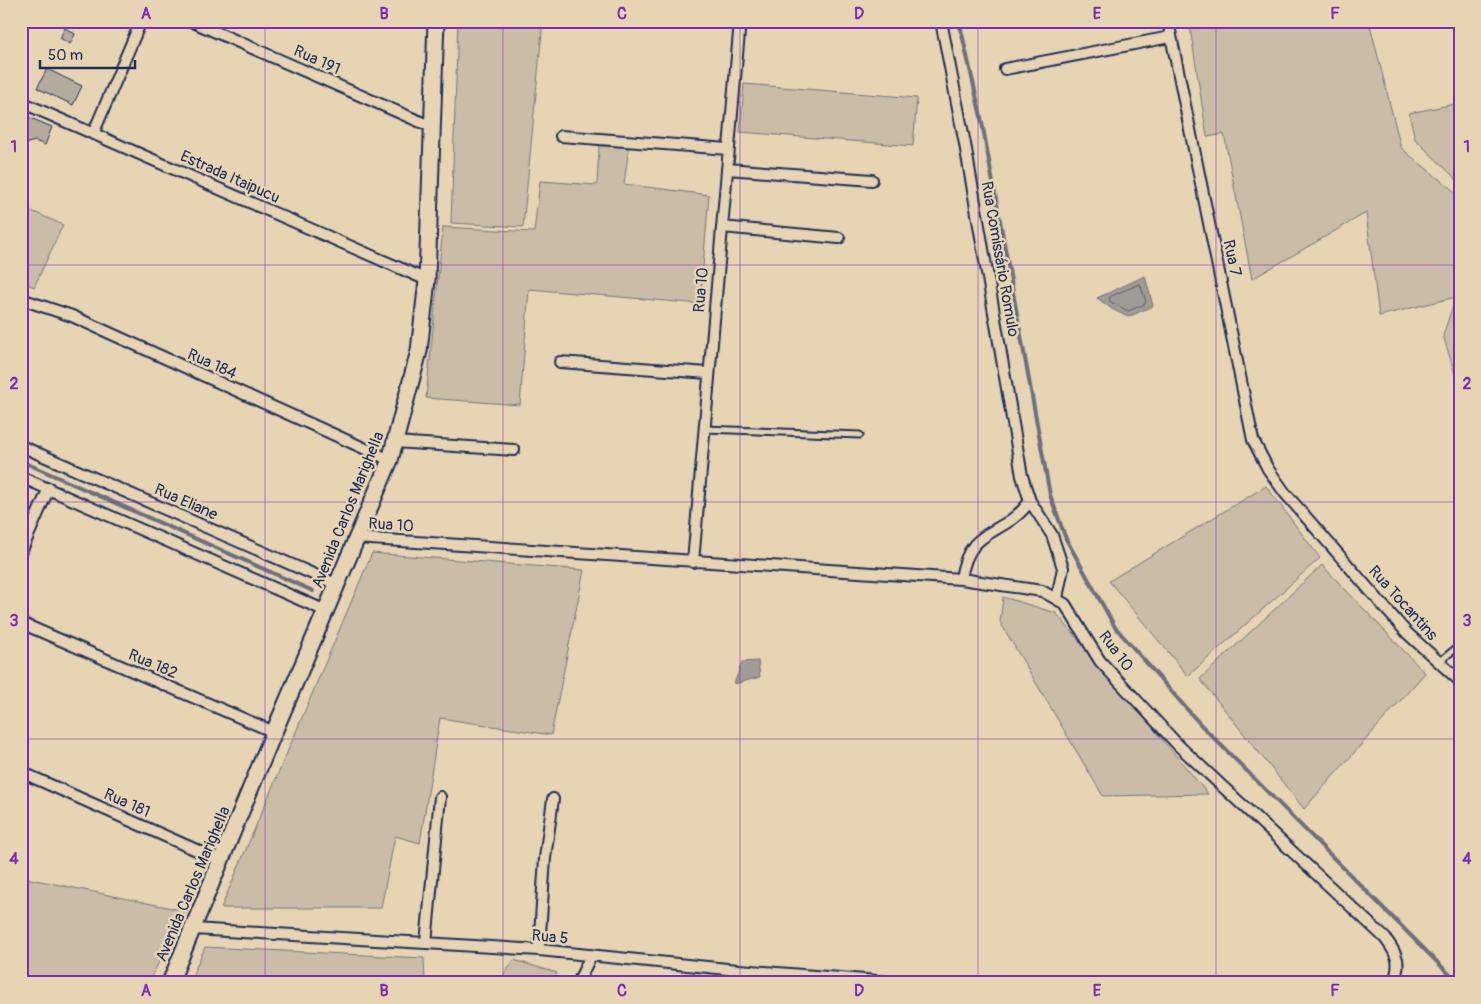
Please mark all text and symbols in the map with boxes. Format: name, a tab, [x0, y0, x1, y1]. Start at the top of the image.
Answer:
text: A	[141, 4, 152, 24]
text: B	[379, 4, 389, 24]
text: C	[617, 4, 627, 24]
text: D	[854, 4, 864, 24]
text: E	[1093, 4, 1102, 24]
text: F	[1330, 4, 1340, 24]
scale bar	[40, 38, 135, 70]
street label: Rua 191	[291, 41, 343, 79]
text: 50 m	[48, 46, 83, 65]
text: 1	[11, 137, 17, 157]
text: 1	[1464, 137, 1470, 157]
street label: Estrada Itaipucu	[177, 146, 283, 208]
street label: Rua Comissário Romulo	[976, 180, 1024, 339]
street label: Rua 7	[1218, 238, 1246, 279]
street label: Rua 10	[689, 266, 713, 313]
street label: Rua 184	[184, 344, 240, 384]
text: 2	[10, 374, 19, 394]
text: 2	[1463, 374, 1472, 394]
street label: Avenida Carlos Marighella	[307, 429, 389, 591]
street label: Rua Eliane	[151, 479, 221, 525]
street label: Rua 10	[368, 513, 414, 537]
street label: Rua Tocantins	[1364, 561, 1442, 645]
text: 3	[10, 611, 19, 631]
text: 3	[1463, 611, 1472, 631]
street label: Rua 10	[1094, 627, 1138, 675]
street label: Rua 182	[125, 645, 181, 683]
street label: Rua 181	[101, 784, 153, 822]
street label: Avenida Carlos Marighella	[151, 803, 235, 965]
text: 4	[9, 849, 19, 869]
text: 4	[1462, 849, 1472, 869]
street label: Rua 5	[531, 925, 569, 949]
text: A	[141, 981, 152, 1001]
text: B	[379, 981, 389, 1001]
text: C	[617, 981, 627, 1001]
text: D	[854, 981, 864, 1001]
text: E	[1093, 981, 1102, 1001]
text: F	[1330, 981, 1340, 1001]

